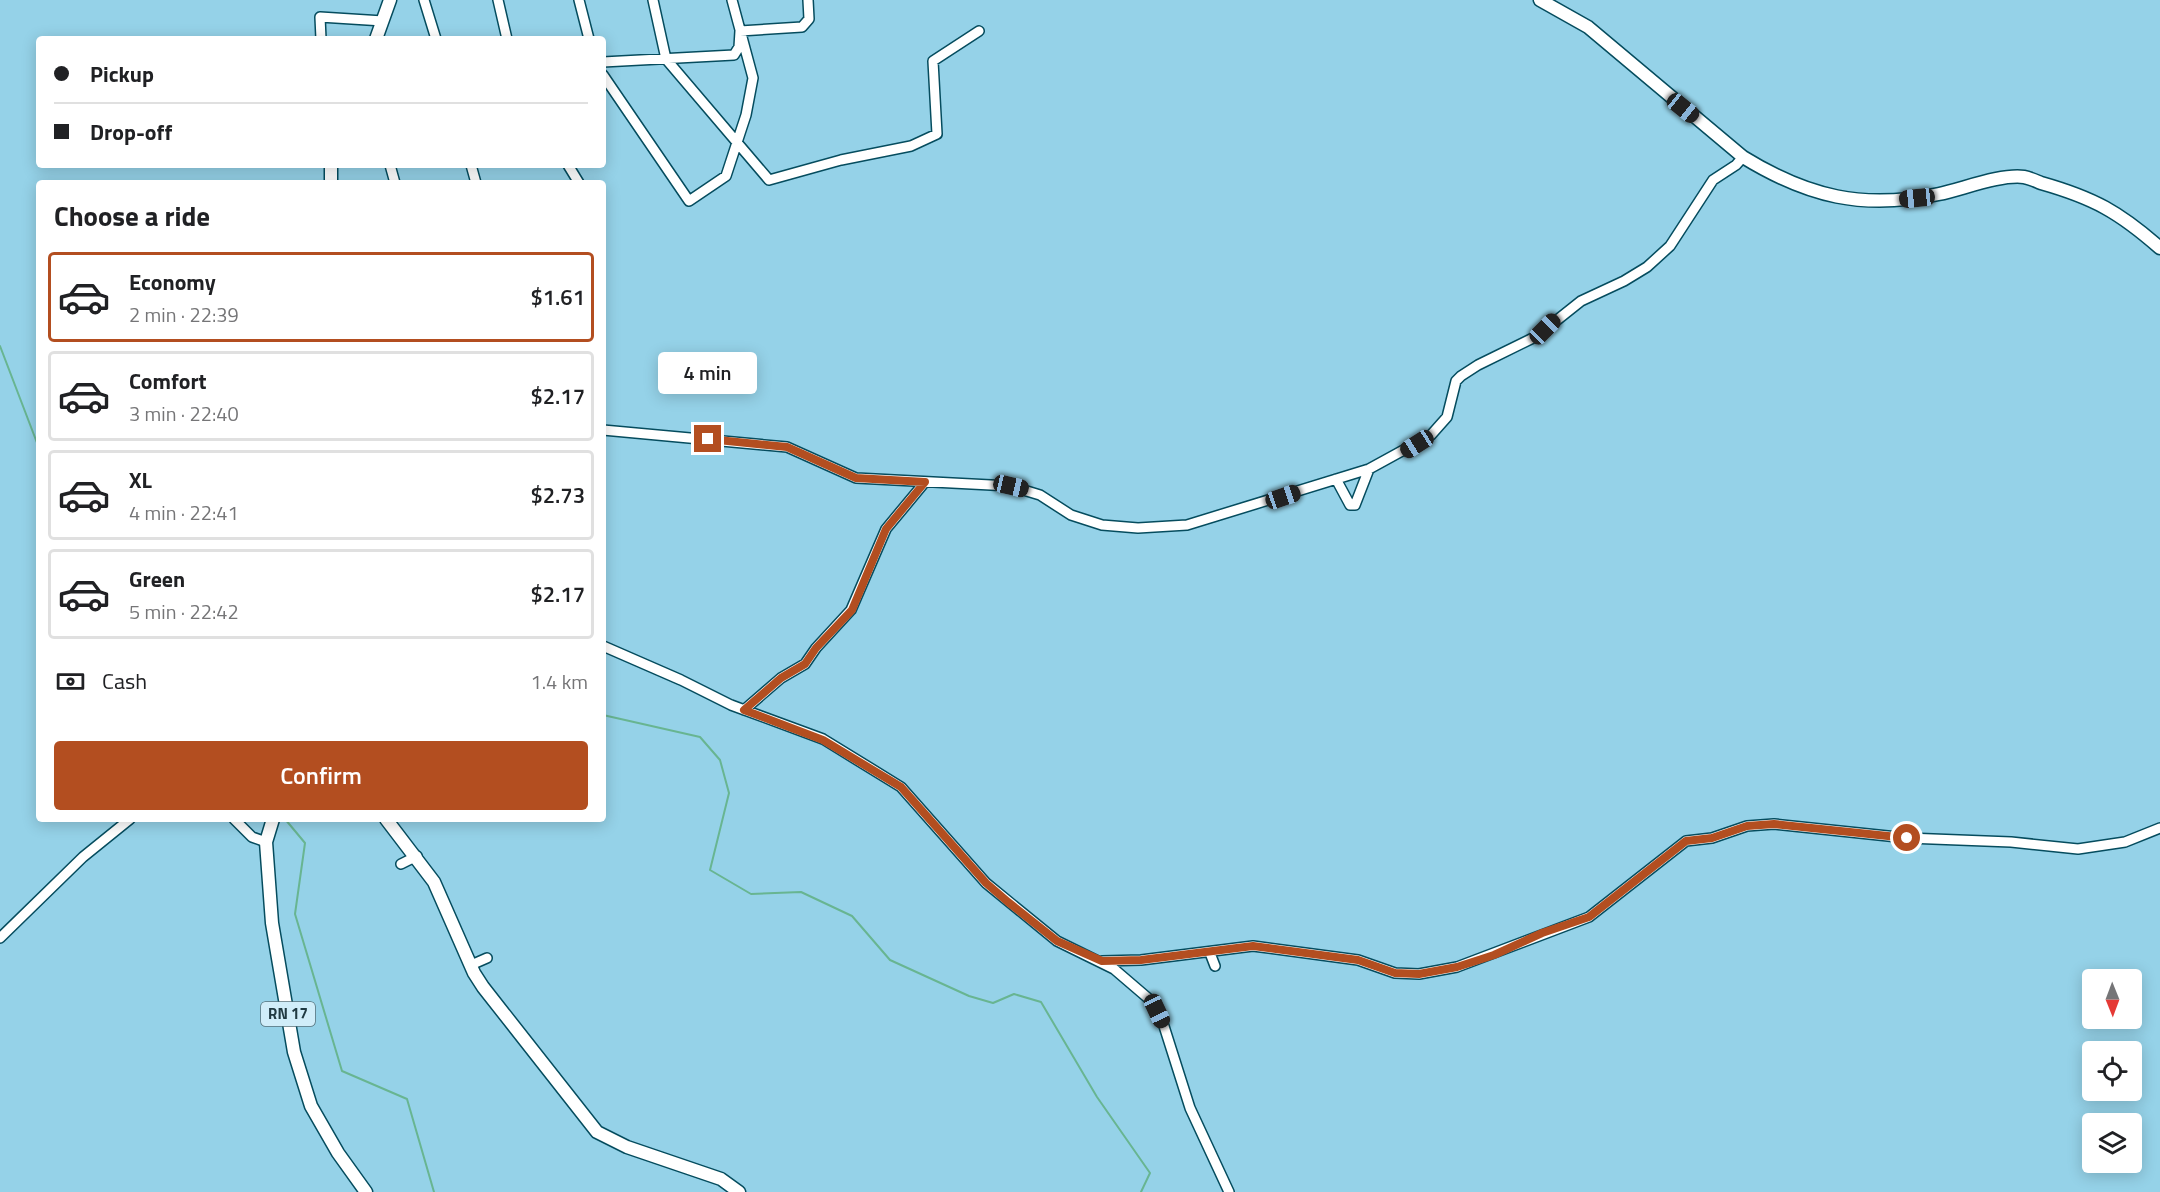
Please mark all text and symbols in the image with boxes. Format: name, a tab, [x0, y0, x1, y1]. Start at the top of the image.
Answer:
text: Pickup	[90, 57, 154, 91]
car	[1663, 90, 1703, 126]
text: Drop-off	[90, 115, 172, 149]
car	[1898, 187, 1936, 209]
text: Choose a ride	[54, 195, 210, 236]
text: Economy	[129, 265, 216, 299]
icon: car	[57, 270, 111, 324]
text: $1.61	[530, 280, 585, 314]
text: 2 min · 22:39	[129, 299, 239, 330]
car	[1526, 310, 1564, 348]
callout: 4 min	[658, 352, 758, 394]
text: 4 min	[683, 357, 732, 388]
text: Comfort	[129, 364, 207, 398]
icon: car	[57, 369, 111, 423]
text: $2.17	[530, 379, 585, 413]
text: 3 min · 22:40	[129, 398, 239, 429]
route end	[694, 425, 721, 452]
car	[1397, 427, 1437, 461]
text: XL	[129, 463, 152, 497]
icon: car	[57, 468, 111, 522]
car	[991, 473, 1031, 499]
text: $2.73	[530, 478, 585, 512]
car	[1263, 483, 1303, 511]
text: 4 min · 22:41	[129, 497, 239, 528]
text: Green	[129, 562, 185, 596]
icon: car	[57, 567, 111, 621]
text: $2.17	[530, 577, 585, 611]
text: 5 min · 22:42	[129, 596, 239, 627]
text: Cash	[102, 664, 147, 698]
icon: cash	[54, 665, 87, 698]
text: 1.4 km	[531, 666, 588, 697]
button: Confirm	[54, 741, 588, 810]
route start	[1893, 824, 1920, 851]
north arrow	[2082, 969, 2142, 1029]
map controls	[2082, 969, 2142, 1173]
car	[1141, 991, 1173, 1031]
road number: RN 17	[261, 1002, 315, 1026]
button: locate	[2082, 1041, 2142, 1101]
button: layers	[2082, 1113, 2142, 1173]

